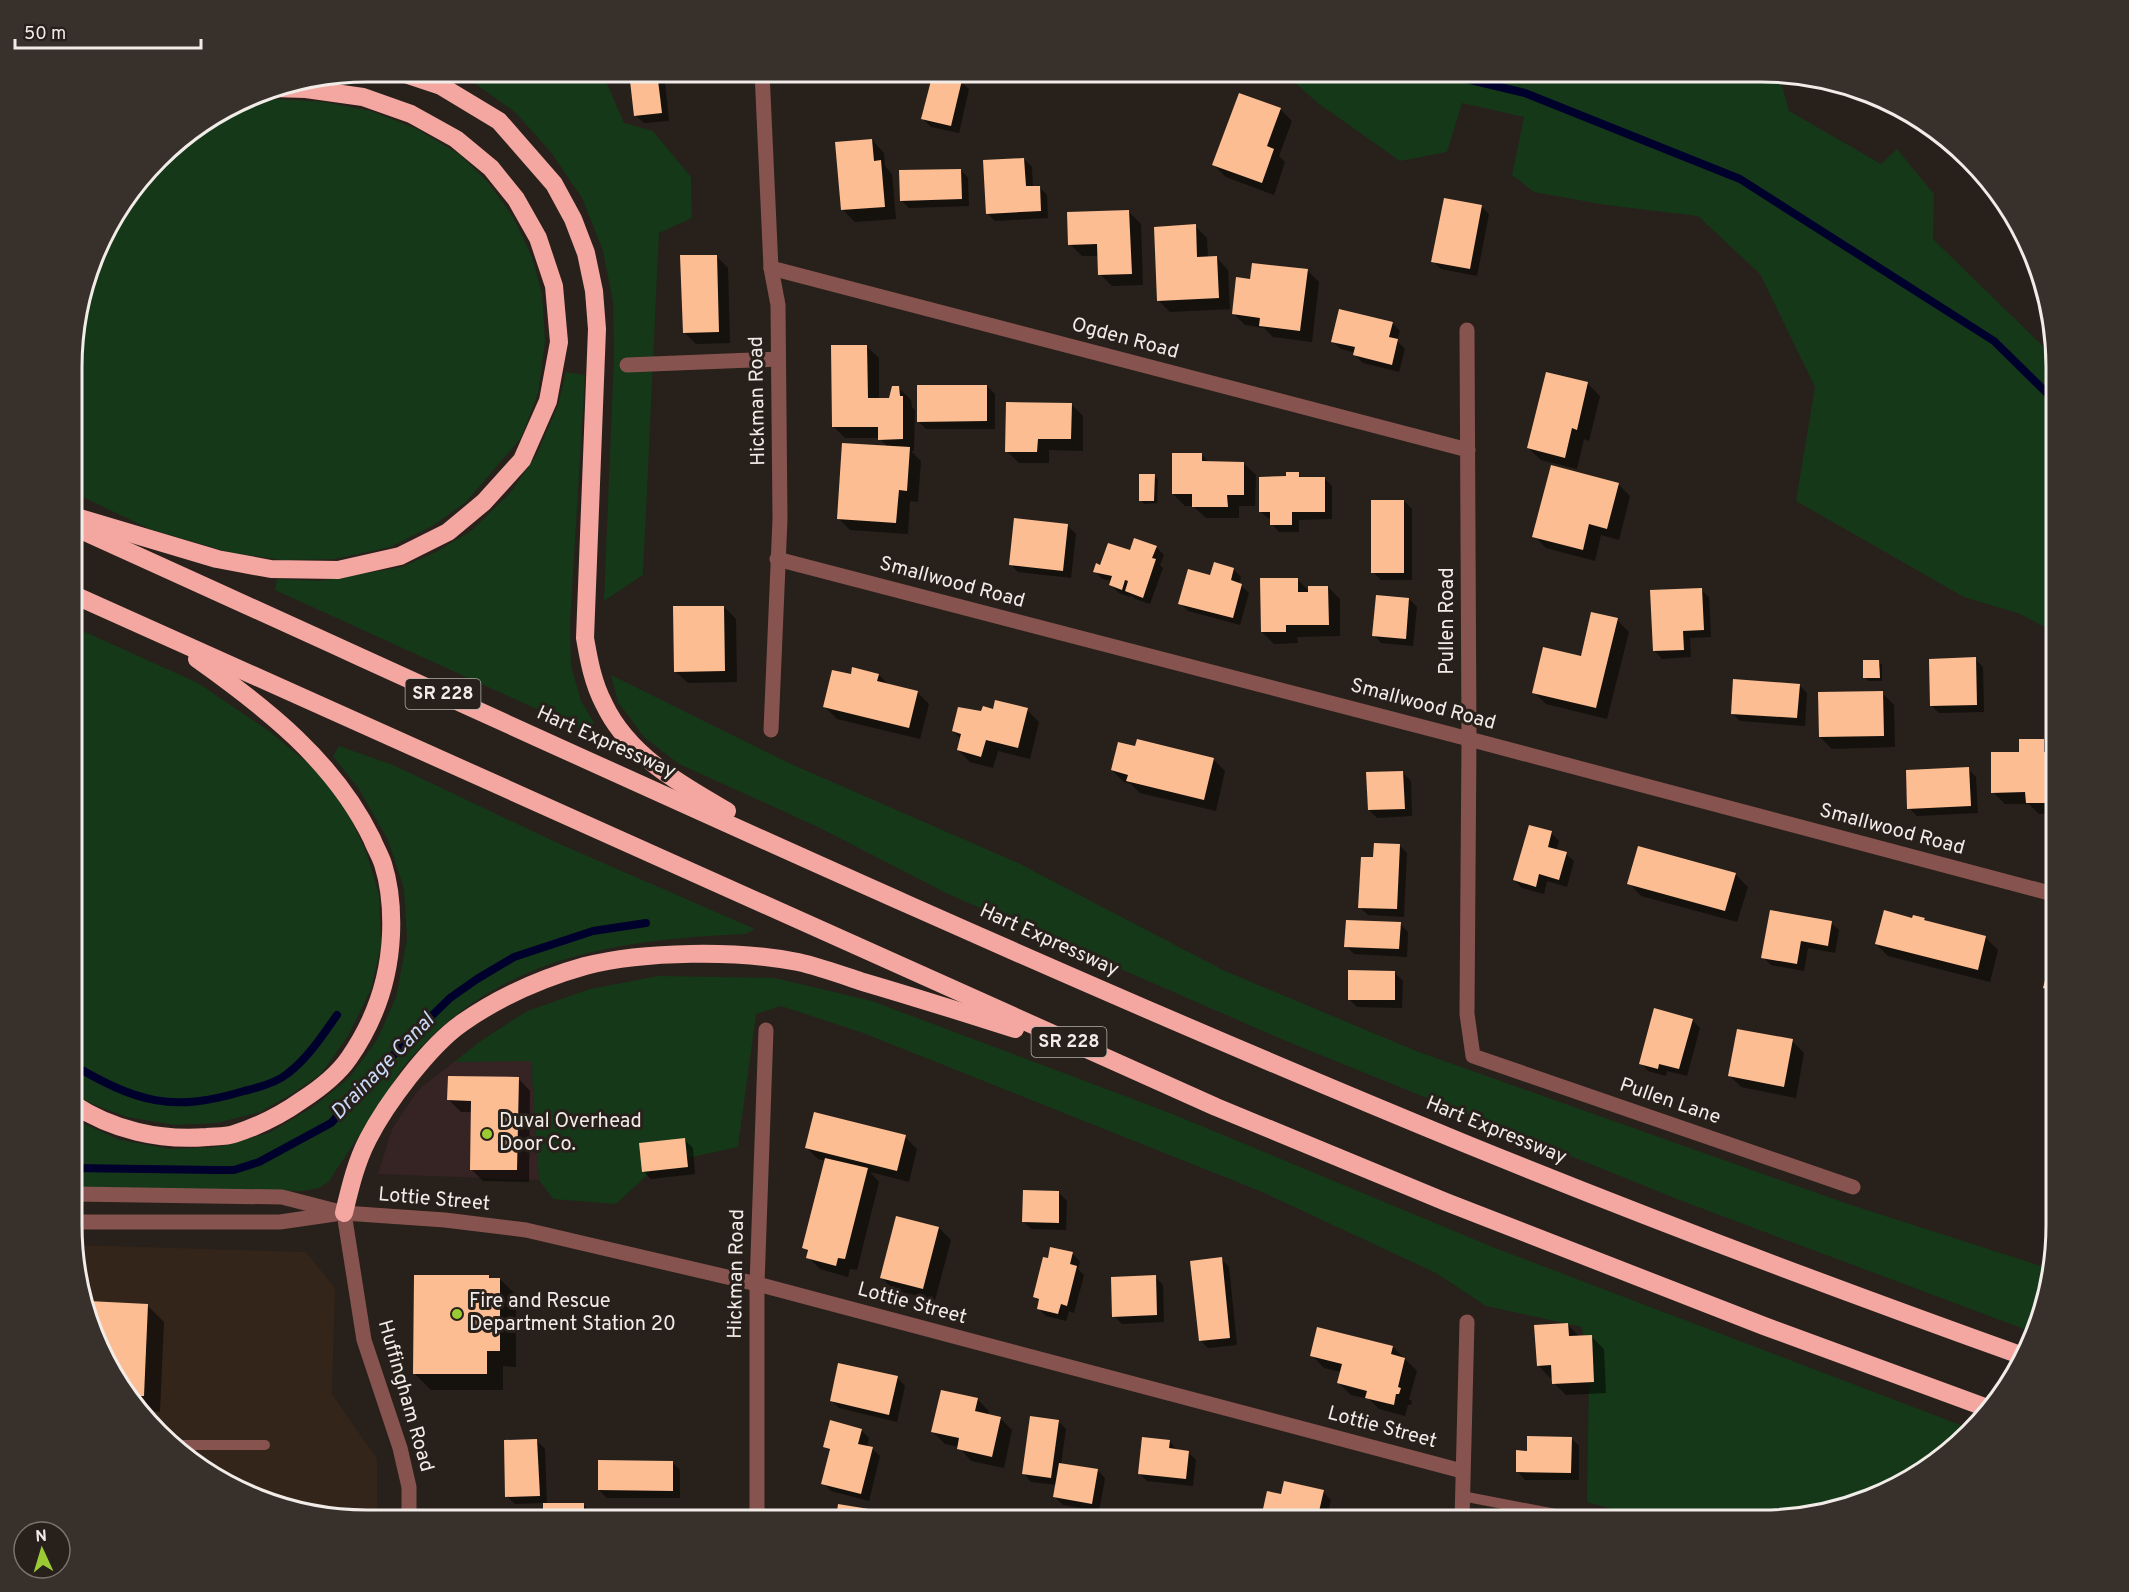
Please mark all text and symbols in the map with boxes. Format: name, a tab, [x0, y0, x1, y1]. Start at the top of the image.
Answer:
scale bar	[15, 12, 201, 50]
text: 50 m	[24, 23, 66, 46]
street label: Ogden Road	[1068, 312, 1182, 366]
street label: Hickman Road	[744, 336, 772, 466]
street label: Smallwood Road	[877, 551, 1027, 615]
street label: Pullen Road	[1435, 567, 1461, 675]
street label: Smallwood Road	[1348, 673, 1498, 737]
road number: SR 228	[406, 679, 480, 709]
street label: Hart Expressway	[532, 701, 680, 785]
street label: Smallwood Road	[1817, 798, 1967, 862]
street label: Hart Expressway	[975, 899, 1123, 983]
water label: Drainage Canal	[325, 1007, 442, 1126]
road number: SR 228	[1032, 1027, 1106, 1057]
street label: Pullen Lane	[1616, 1073, 1724, 1131]
street label: Hart Expressway	[1422, 1091, 1570, 1171]
place label: Duval Overhead Door Co.	[499, 1109, 642, 1158]
marker: Duval Overhead Door Co.	[480, 1127, 494, 1141]
street label: Lottie Street	[377, 1182, 491, 1218]
street label: Hickman Road	[723, 1209, 751, 1339]
street label: Lottie Street	[854, 1277, 970, 1331]
place label: Fire and Rescue Department Station 20	[469, 1289, 676, 1338]
marker: Fire and Rescue Department Station 20	[450, 1307, 464, 1321]
street label: Huffingham Road	[371, 1317, 439, 1475]
street label: Lottie Street	[1324, 1401, 1440, 1455]
north arrow	[12, 1520, 72, 1580]
text: N	[35, 1527, 48, 1547]

